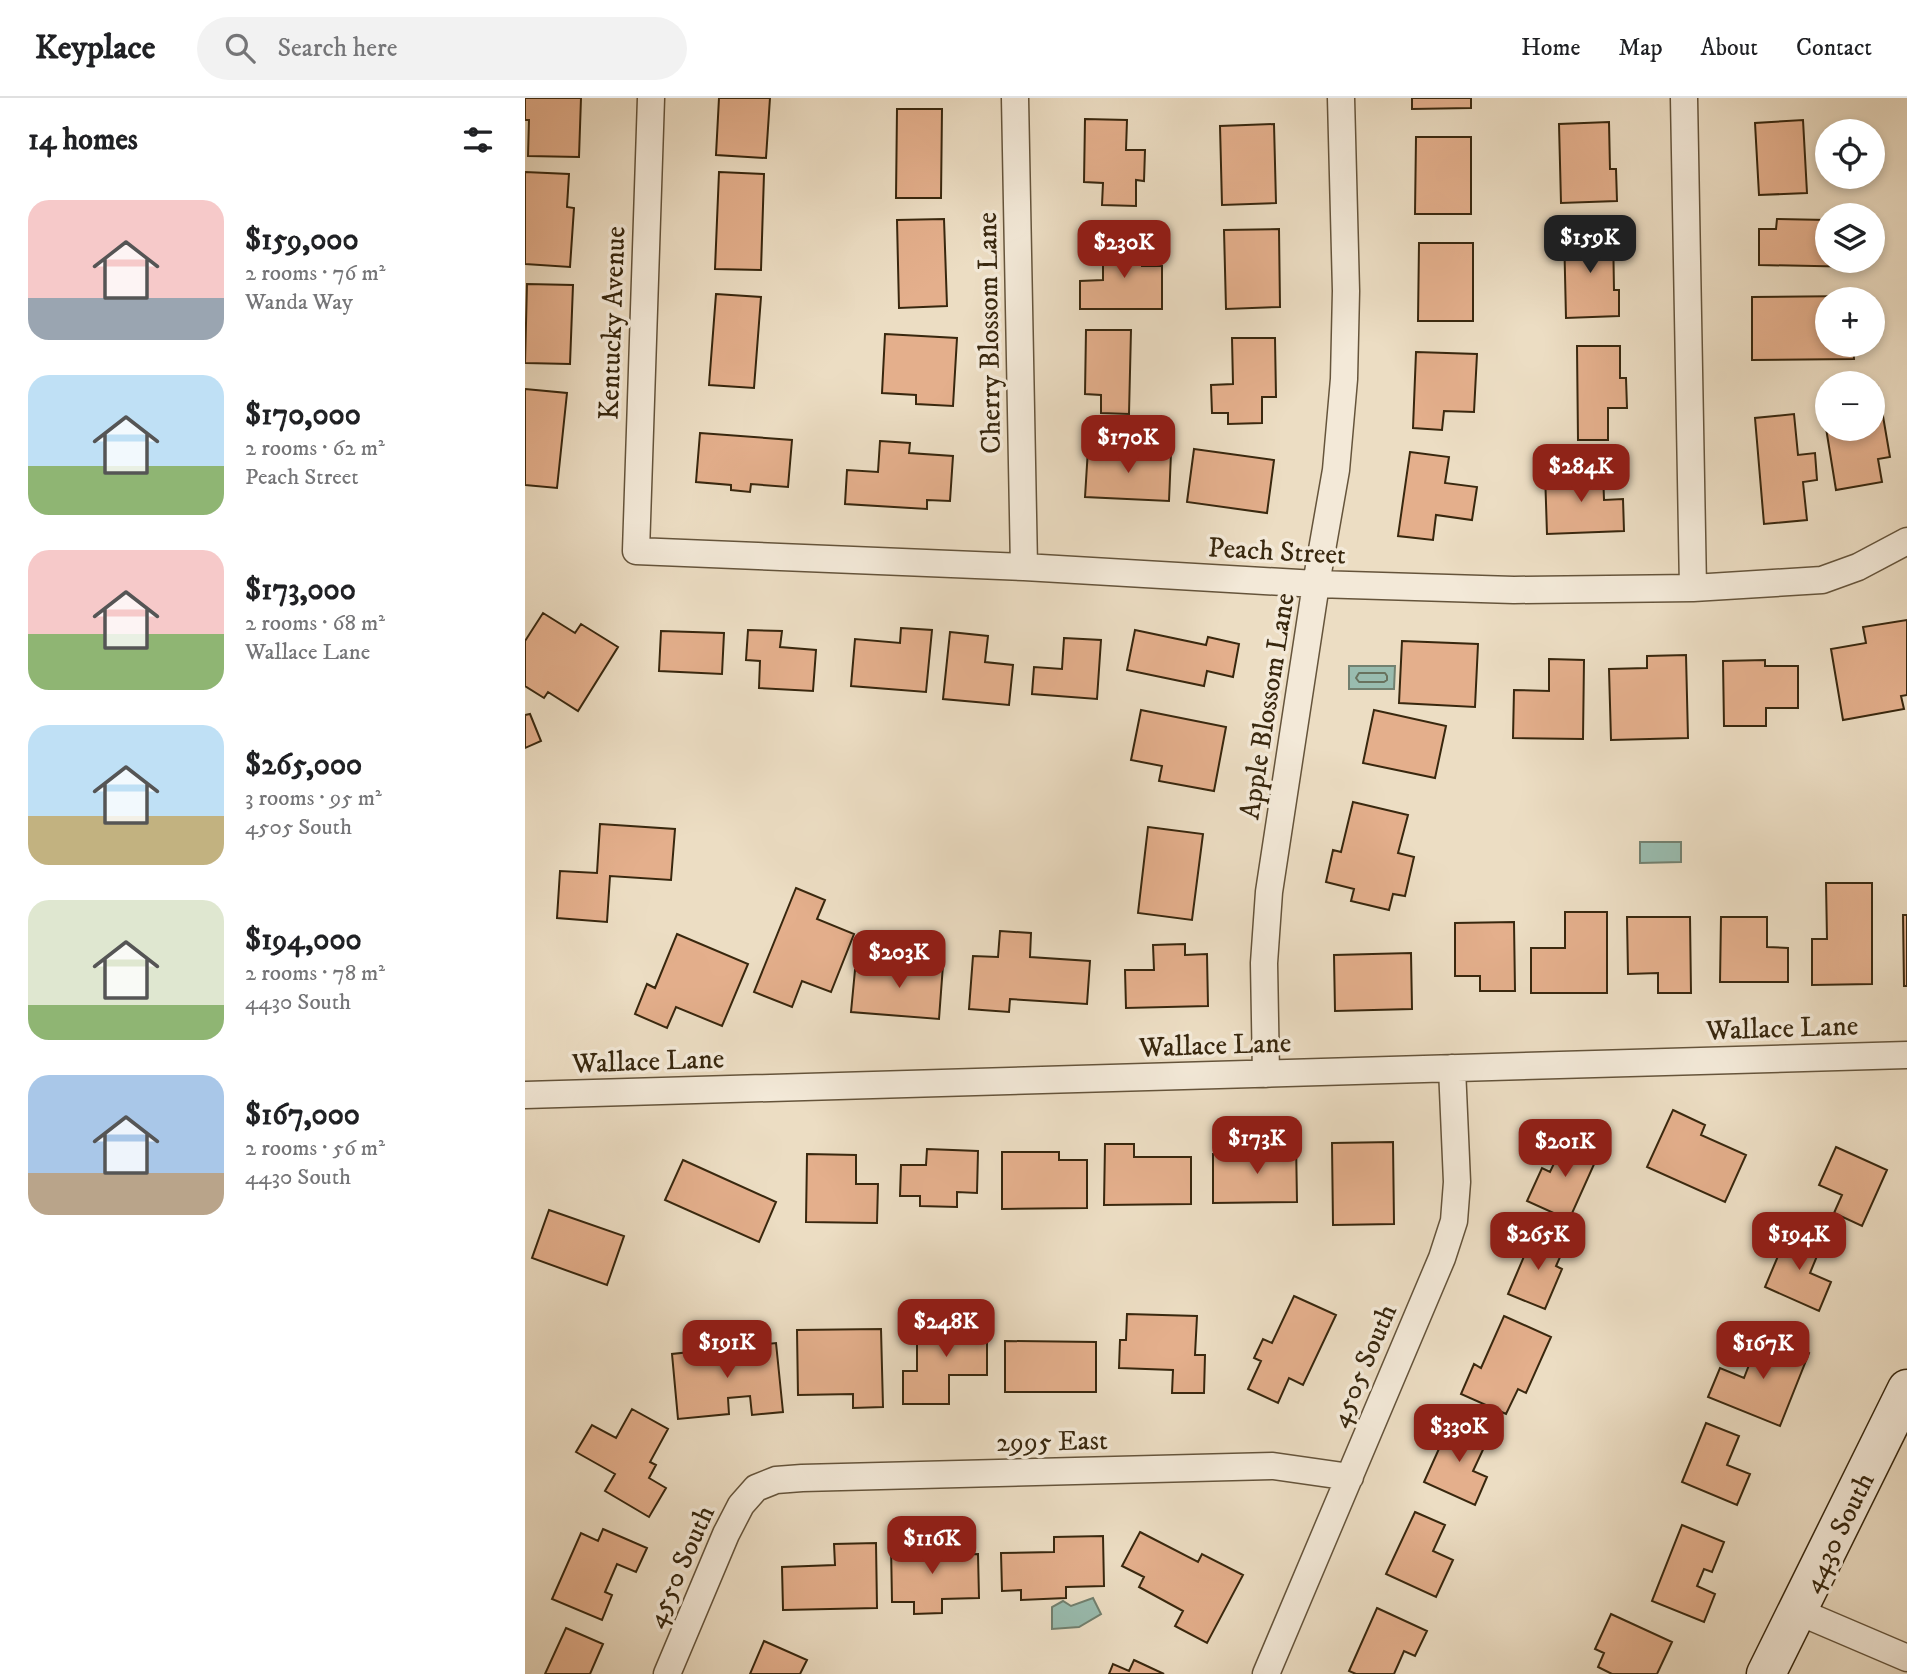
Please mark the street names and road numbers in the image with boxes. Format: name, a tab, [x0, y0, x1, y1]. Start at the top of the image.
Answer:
street label: Cherry Blossom Lane	[970, 212, 1009, 454]
street label: Kentucky Avenue	[592, 226, 633, 421]
street label: Peach Street	[1207, 530, 1347, 573]
street label: Apple Blossom Lane	[1232, 591, 1303, 822]
street label: Wallace Lane	[1704, 1008, 1859, 1049]
street label: Wallace Lane	[1137, 1025, 1292, 1066]
street label: Wallace Lane	[570, 1041, 725, 1082]
street label: 4505 South	[1322, 1298, 1405, 1432]
street label: 2995 East	[996, 1423, 1108, 1460]
street label: 4430 South	[1794, 1467, 1883, 1598]
street label: 4550 South	[638, 1500, 723, 1633]

